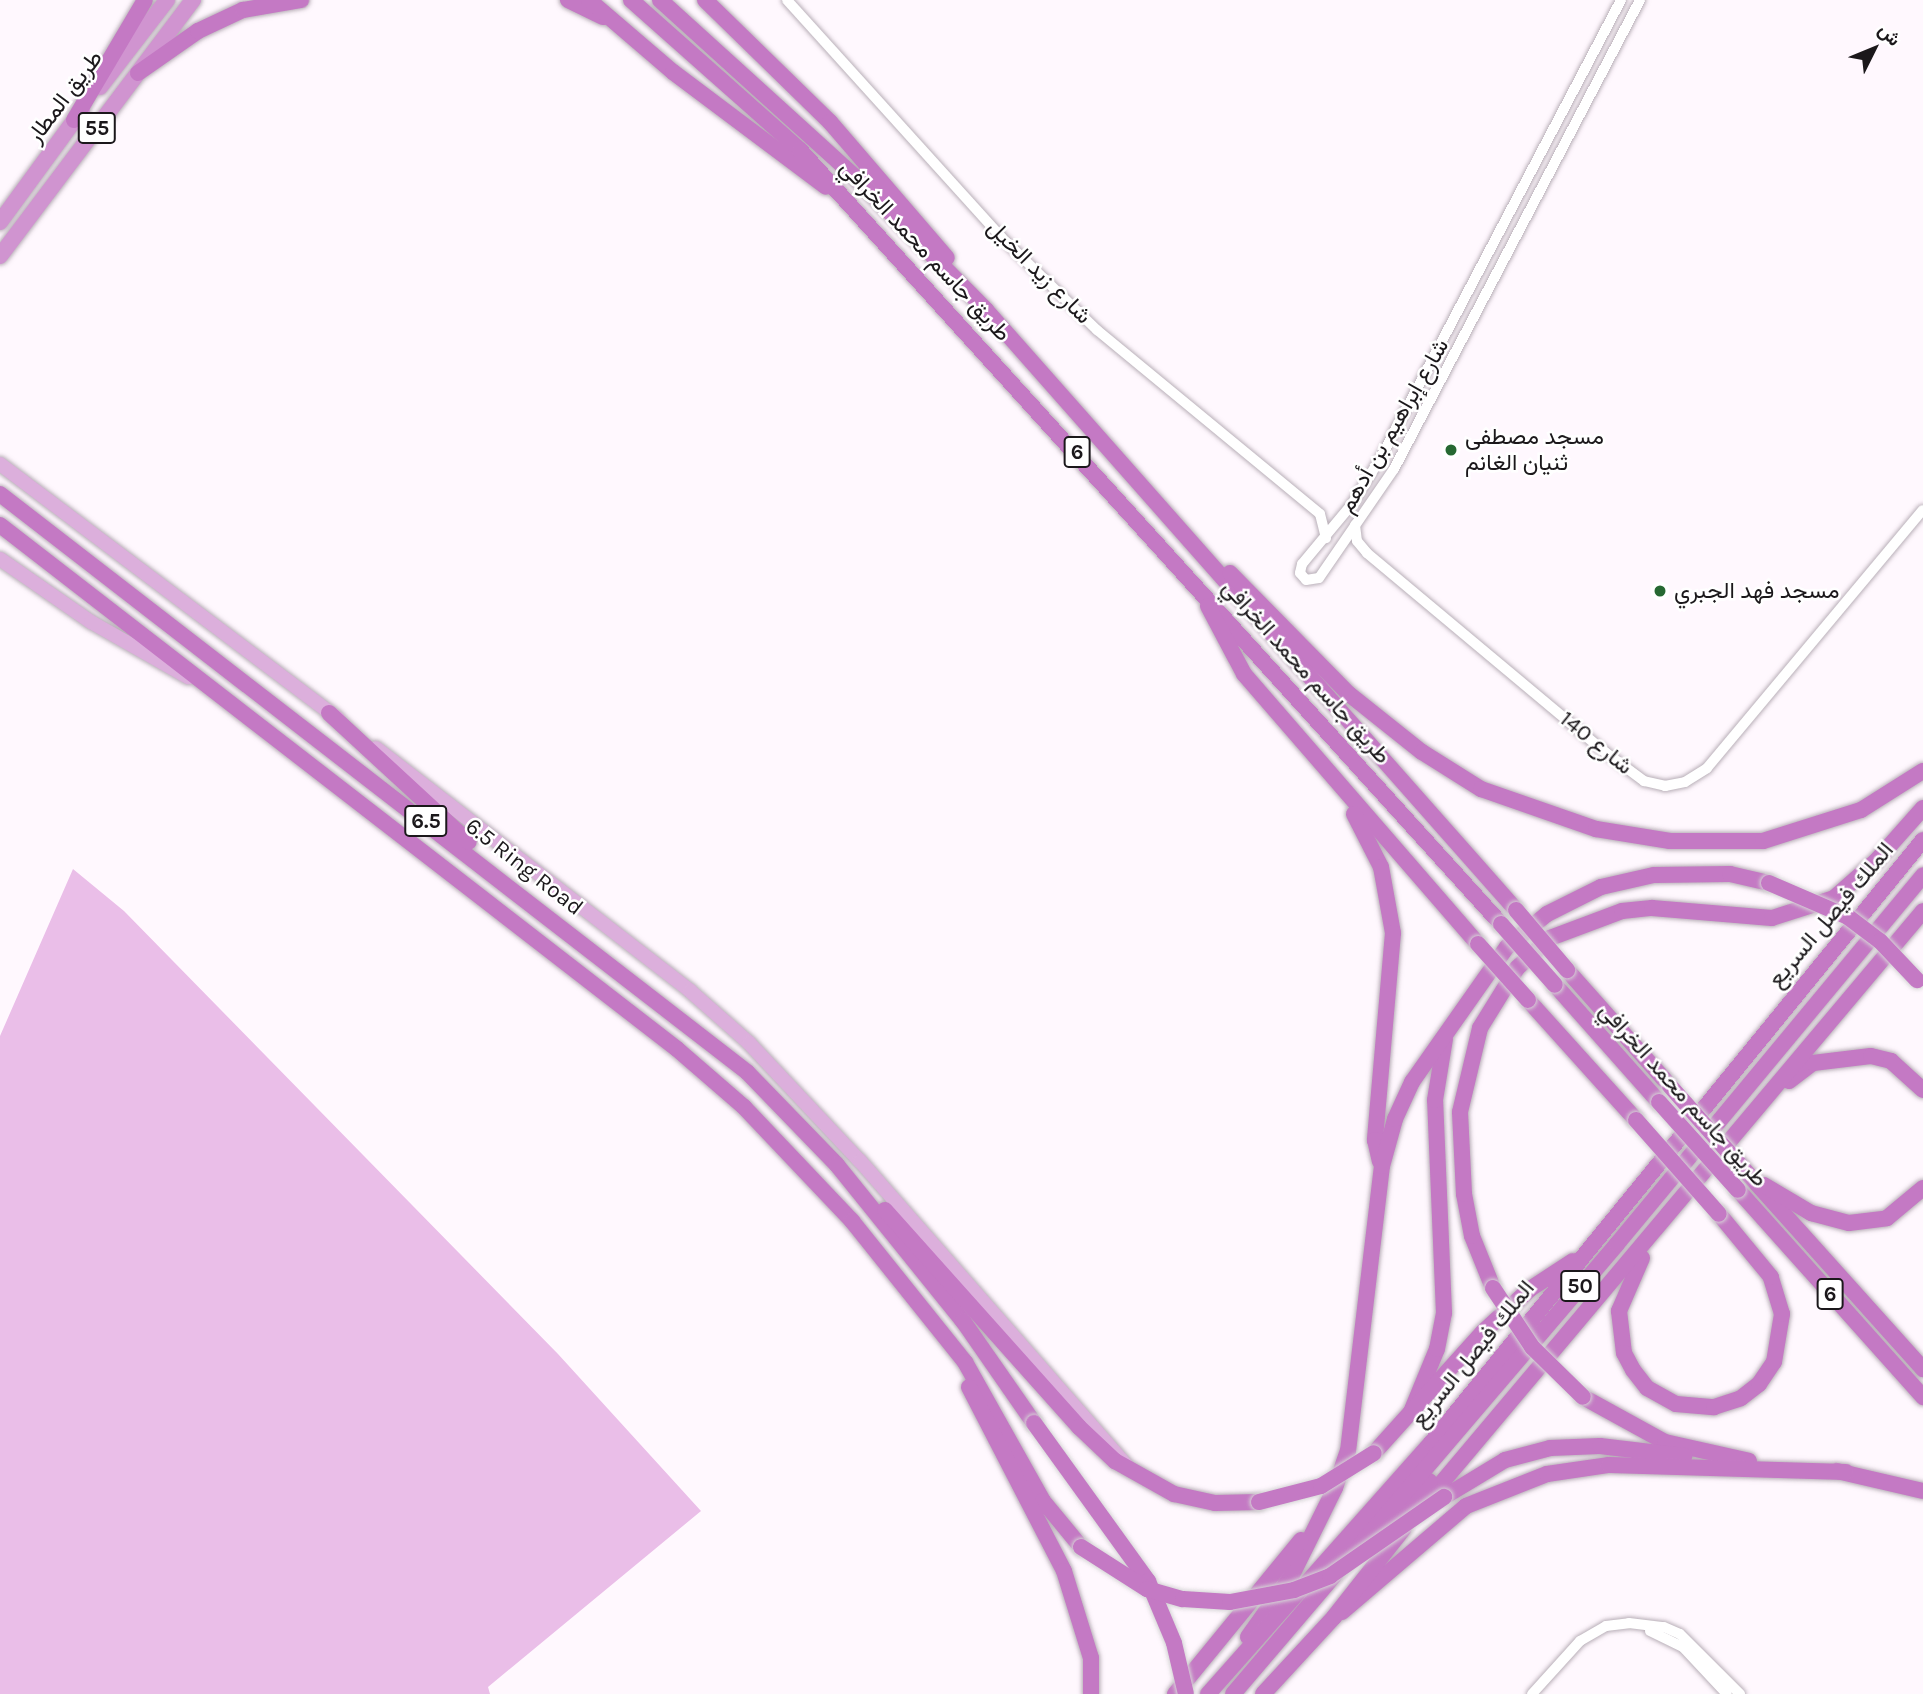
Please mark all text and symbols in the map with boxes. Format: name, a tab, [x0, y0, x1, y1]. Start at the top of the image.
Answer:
north arrow	[1839, 14, 1909, 84]
text: ش	[1874, 19, 1905, 51]
street label: طريق المطار	[21, 45, 109, 149]
road number: 55	[78, 110, 116, 146]
street label: طريق جاسم محمد الخرافي	[834, 154, 1016, 348]
street label: شارع زيد الخيل	[981, 214, 1097, 330]
street label: شارع إبراهيم بن أدهم	[1333, 334, 1455, 518]
place label: مسجد مصطفى ثنيان الغانم	[1465, 423, 1604, 477]
road number: 6	[1063, 434, 1091, 470]
marker: مسجد مصطفى ثنيان الغانم	[1443, 442, 1459, 458]
street label: طريق جاسم محمد الخرافي	[1216, 574, 1396, 770]
place label: مسجد فهد الجبري	[1674, 577, 1839, 605]
marker: مسجد فهد الجبري	[1652, 583, 1668, 599]
street label: شارع 140	[1554, 705, 1638, 781]
road number: 6.5	[403, 804, 449, 838]
street label: 6.5 Ring Road	[460, 812, 588, 922]
street label: الملك فيصل السريع	[1762, 837, 1900, 993]
street label: طريق جاسم محمد الخرافي	[1593, 997, 1773, 1193]
road number: 50	[1559, 1268, 1601, 1304]
street label: الملك فيصل السريع	[1405, 1275, 1541, 1433]
road number: 6	[1816, 1276, 1844, 1312]

